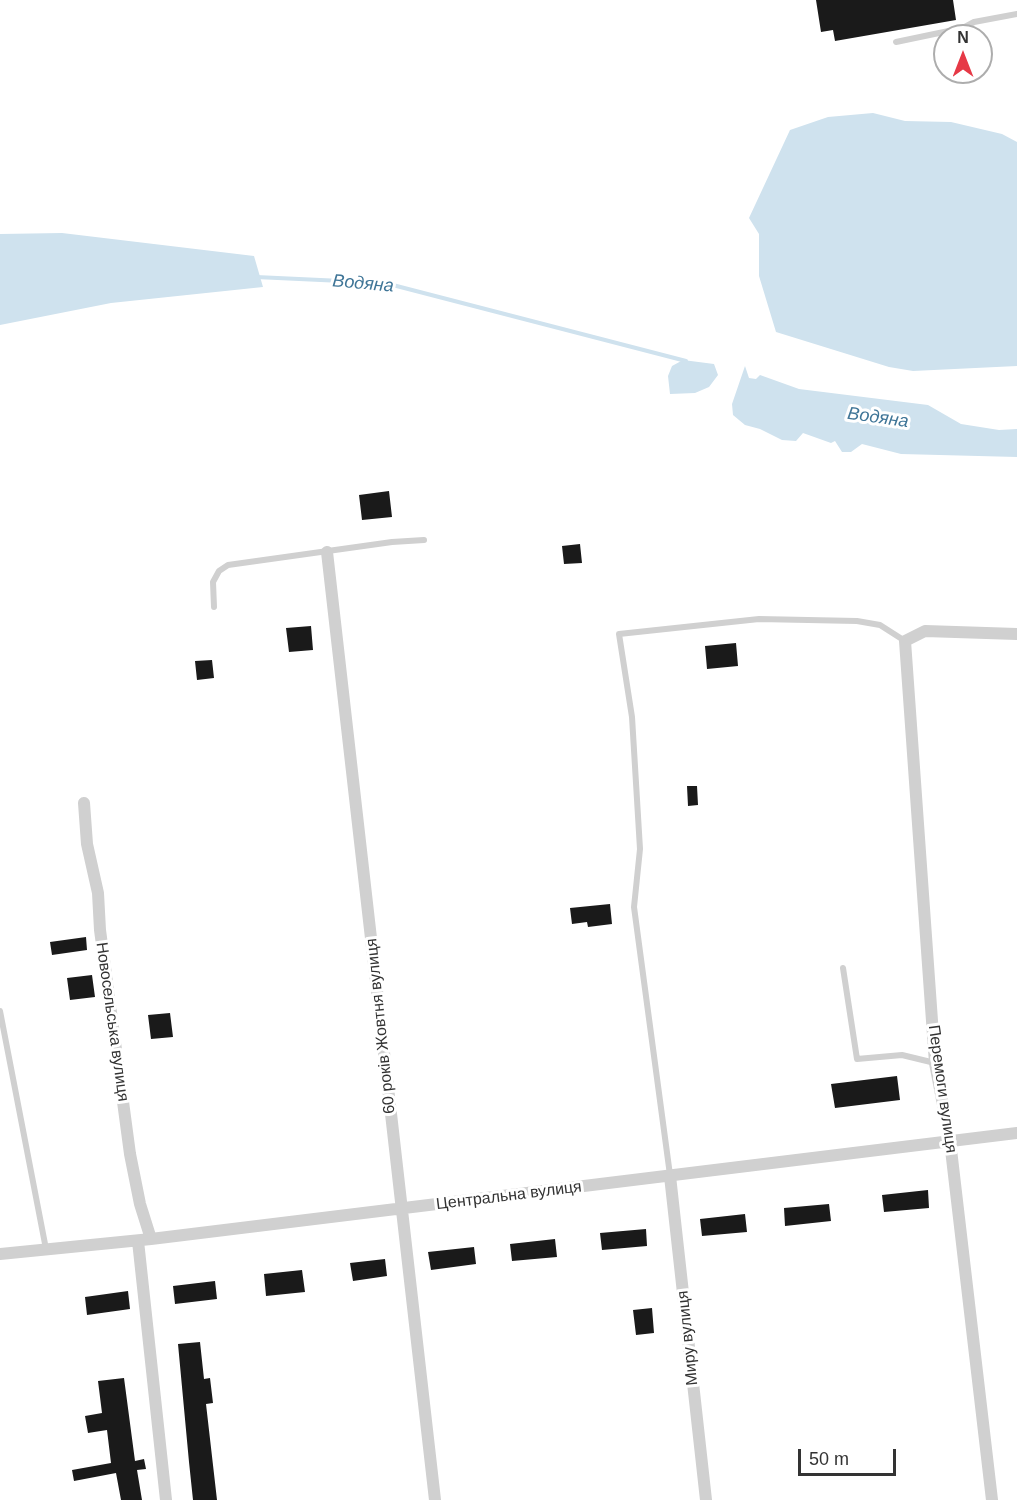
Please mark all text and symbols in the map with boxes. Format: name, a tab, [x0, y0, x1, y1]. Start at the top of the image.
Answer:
north arrow	[933, 24, 993, 84]
text: N	[957, 29, 969, 46]
water label: Водяна	[331, 271, 395, 297]
water label: Водяна	[846, 403, 910, 433]
street label: 60 років Жовтня вулиця	[362, 937, 400, 1115]
street label: Новосельська вулиця	[91, 941, 133, 1103]
street label: Перемоги вулиця	[924, 1024, 960, 1154]
street label: Центральна вулиця	[435, 1178, 583, 1214]
street label: Миру вулиця	[673, 1290, 703, 1386]
scale bar	[801, 1437, 898, 1475]
text: 50 m	[809, 1449, 849, 1469]

